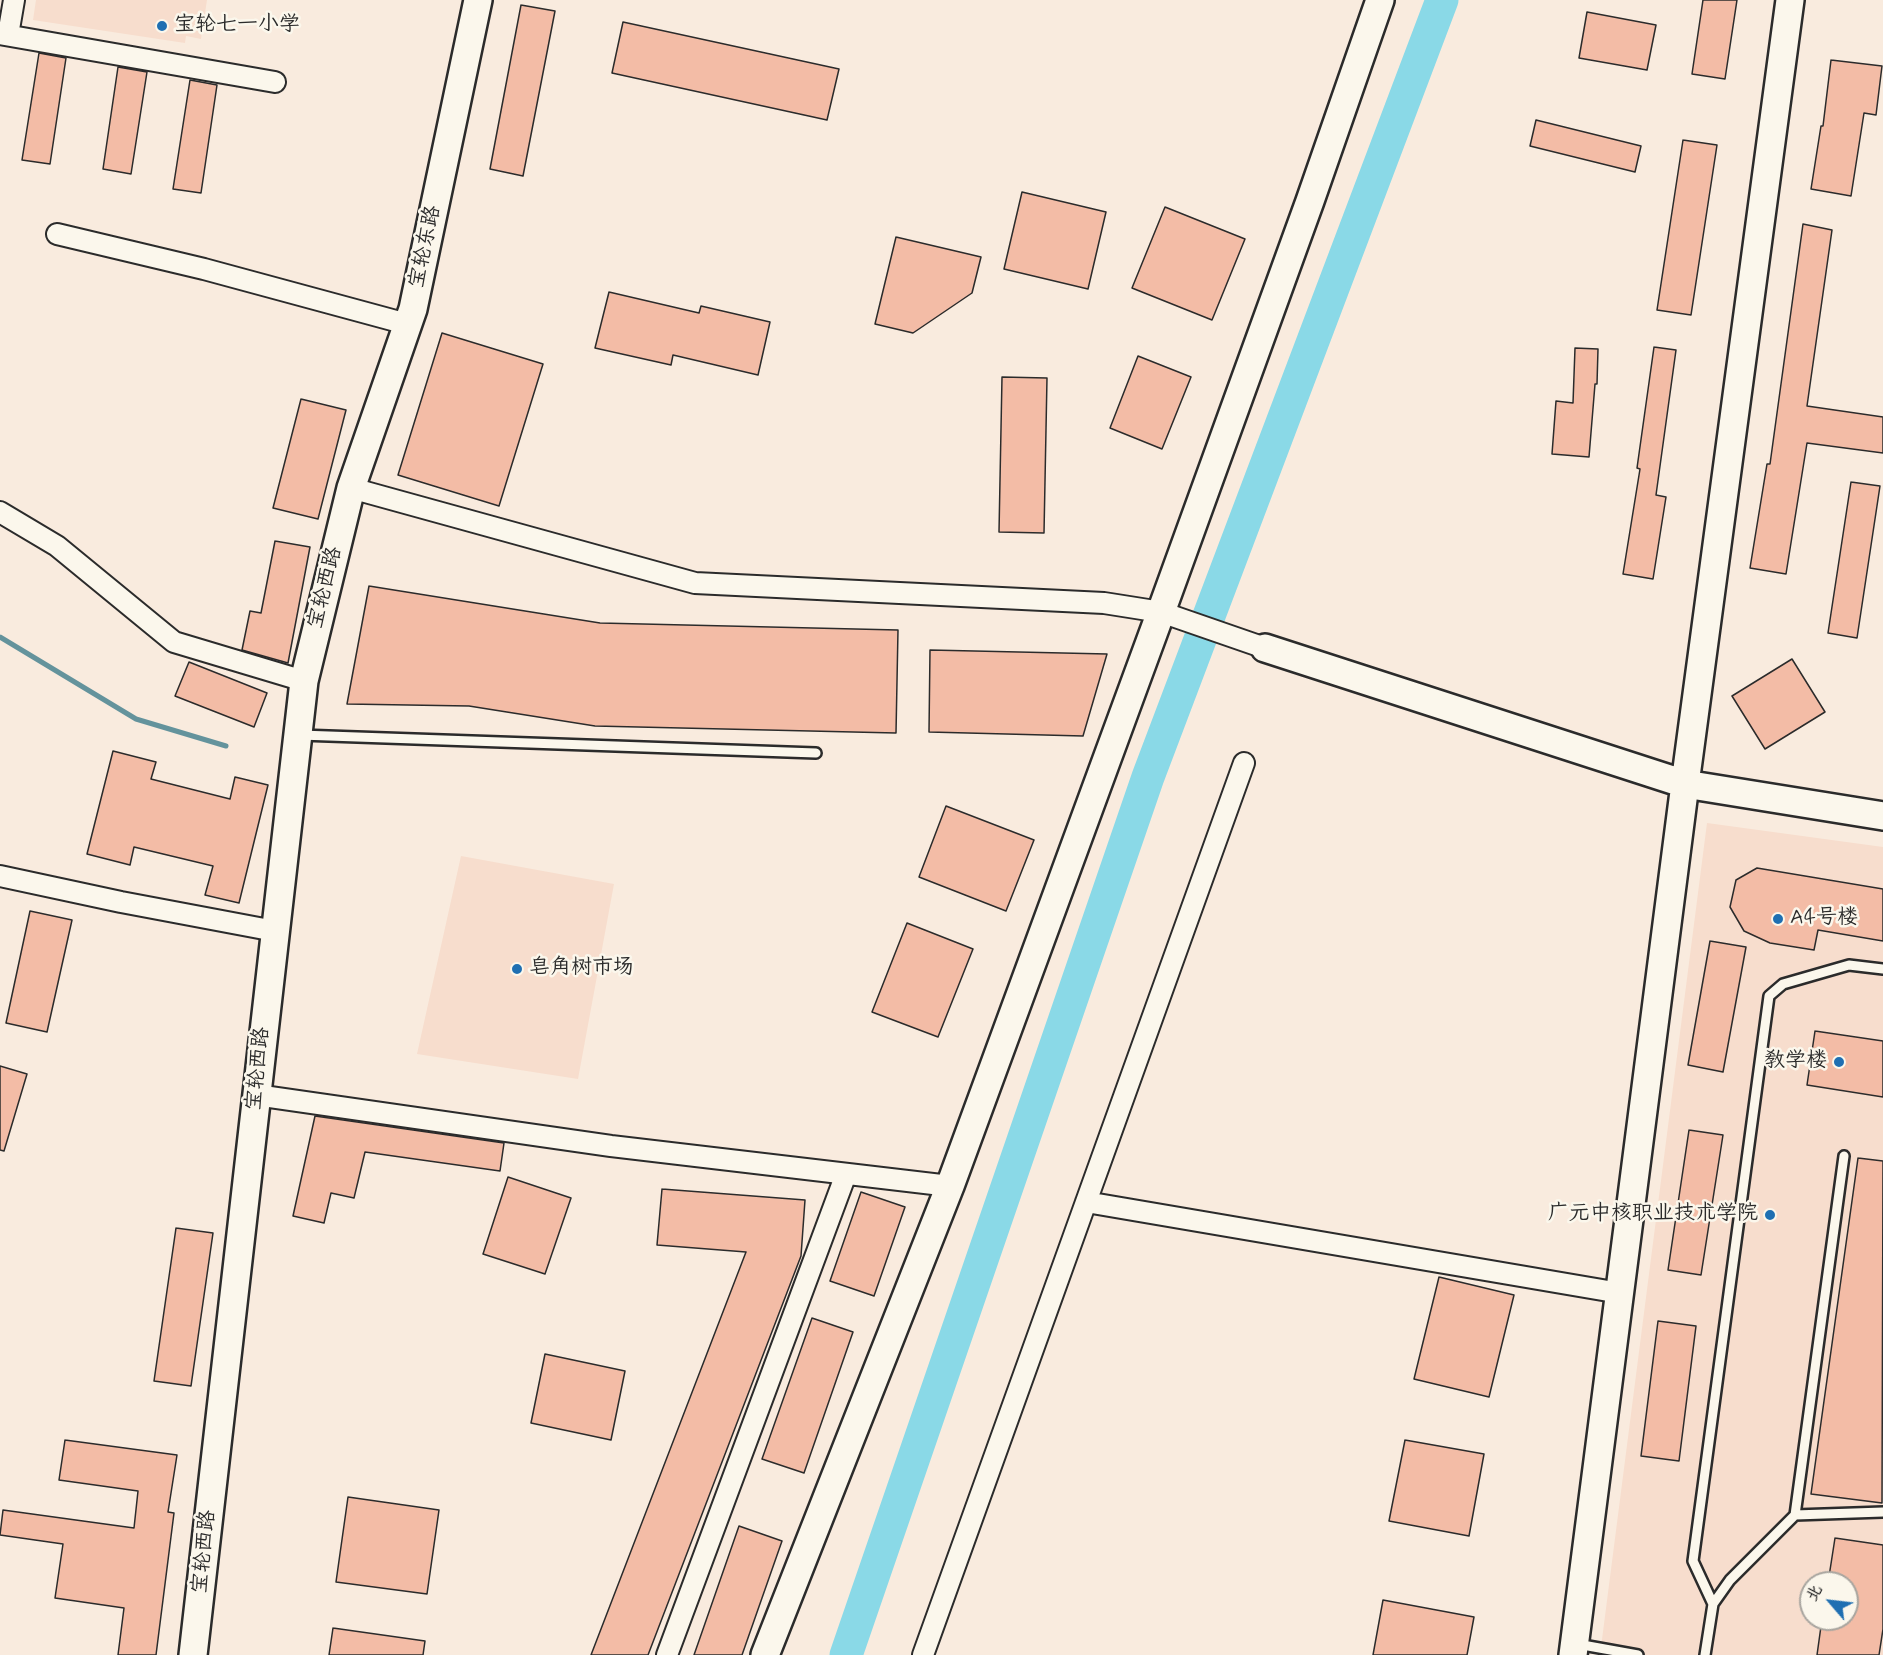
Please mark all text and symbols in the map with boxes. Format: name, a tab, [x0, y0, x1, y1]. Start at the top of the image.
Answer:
place label: 宝轮七一小学	[174, 13, 300, 39]
marker: 宝轮七一小学	[155, 19, 169, 33]
street label: 宝轮东路	[405, 203, 447, 291]
street label: 宝轮西路	[304, 544, 348, 632]
place label: A4号楼	[1790, 906, 1858, 932]
marker: A4号楼	[1771, 912, 1785, 926]
place label: 皂角树市场	[529, 956, 634, 982]
marker: 皂角树市场	[510, 962, 524, 976]
street label: 宝轮西路	[242, 1026, 276, 1112]
place label: 教学楼	[1764, 1049, 1827, 1075]
marker: 教学楼	[1832, 1055, 1846, 1069]
place label: 广元中核职业技术学院	[1548, 1202, 1758, 1228]
marker: 广元中核职业技术学院	[1763, 1208, 1777, 1222]
street label: 宝轮西路	[188, 1509, 222, 1595]
north arrow	[1799, 1571, 1859, 1631]
text: 北	[1801, 1581, 1827, 1605]

